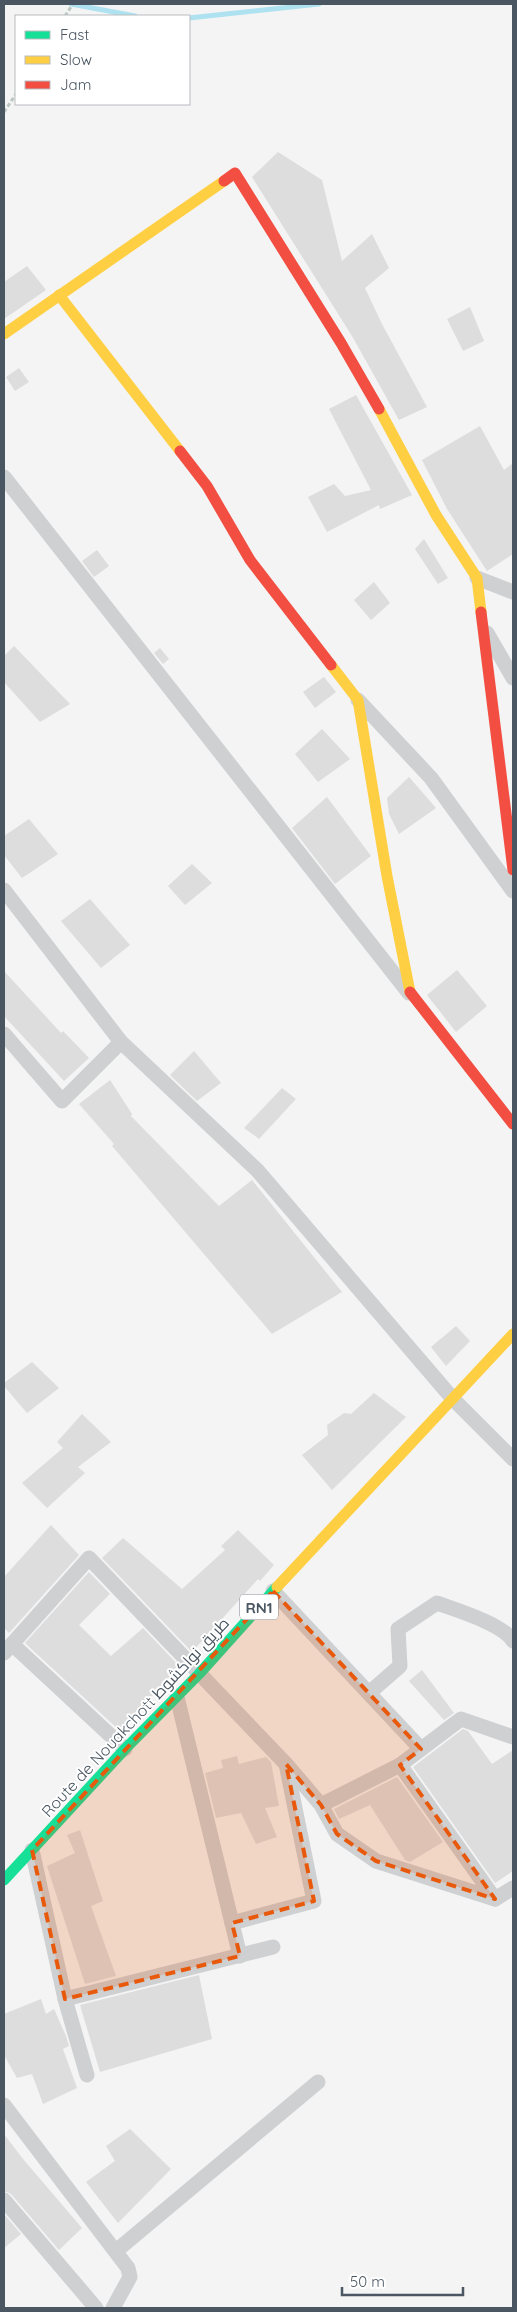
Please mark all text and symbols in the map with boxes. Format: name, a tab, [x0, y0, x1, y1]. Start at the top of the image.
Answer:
legend	[15, 15, 190, 105]
text: Fast	[60, 25, 89, 44]
text: Slow	[60, 50, 92, 69]
text: Jam	[60, 75, 91, 94]
road number: RN1	[240, 1594, 278, 1620]
street label: Route de Nouakchott طريق نواكشوط	[37, 1613, 234, 1822]
scale bar	[342, 2264, 463, 2296]
text: 50 m	[350, 2272, 385, 2291]

